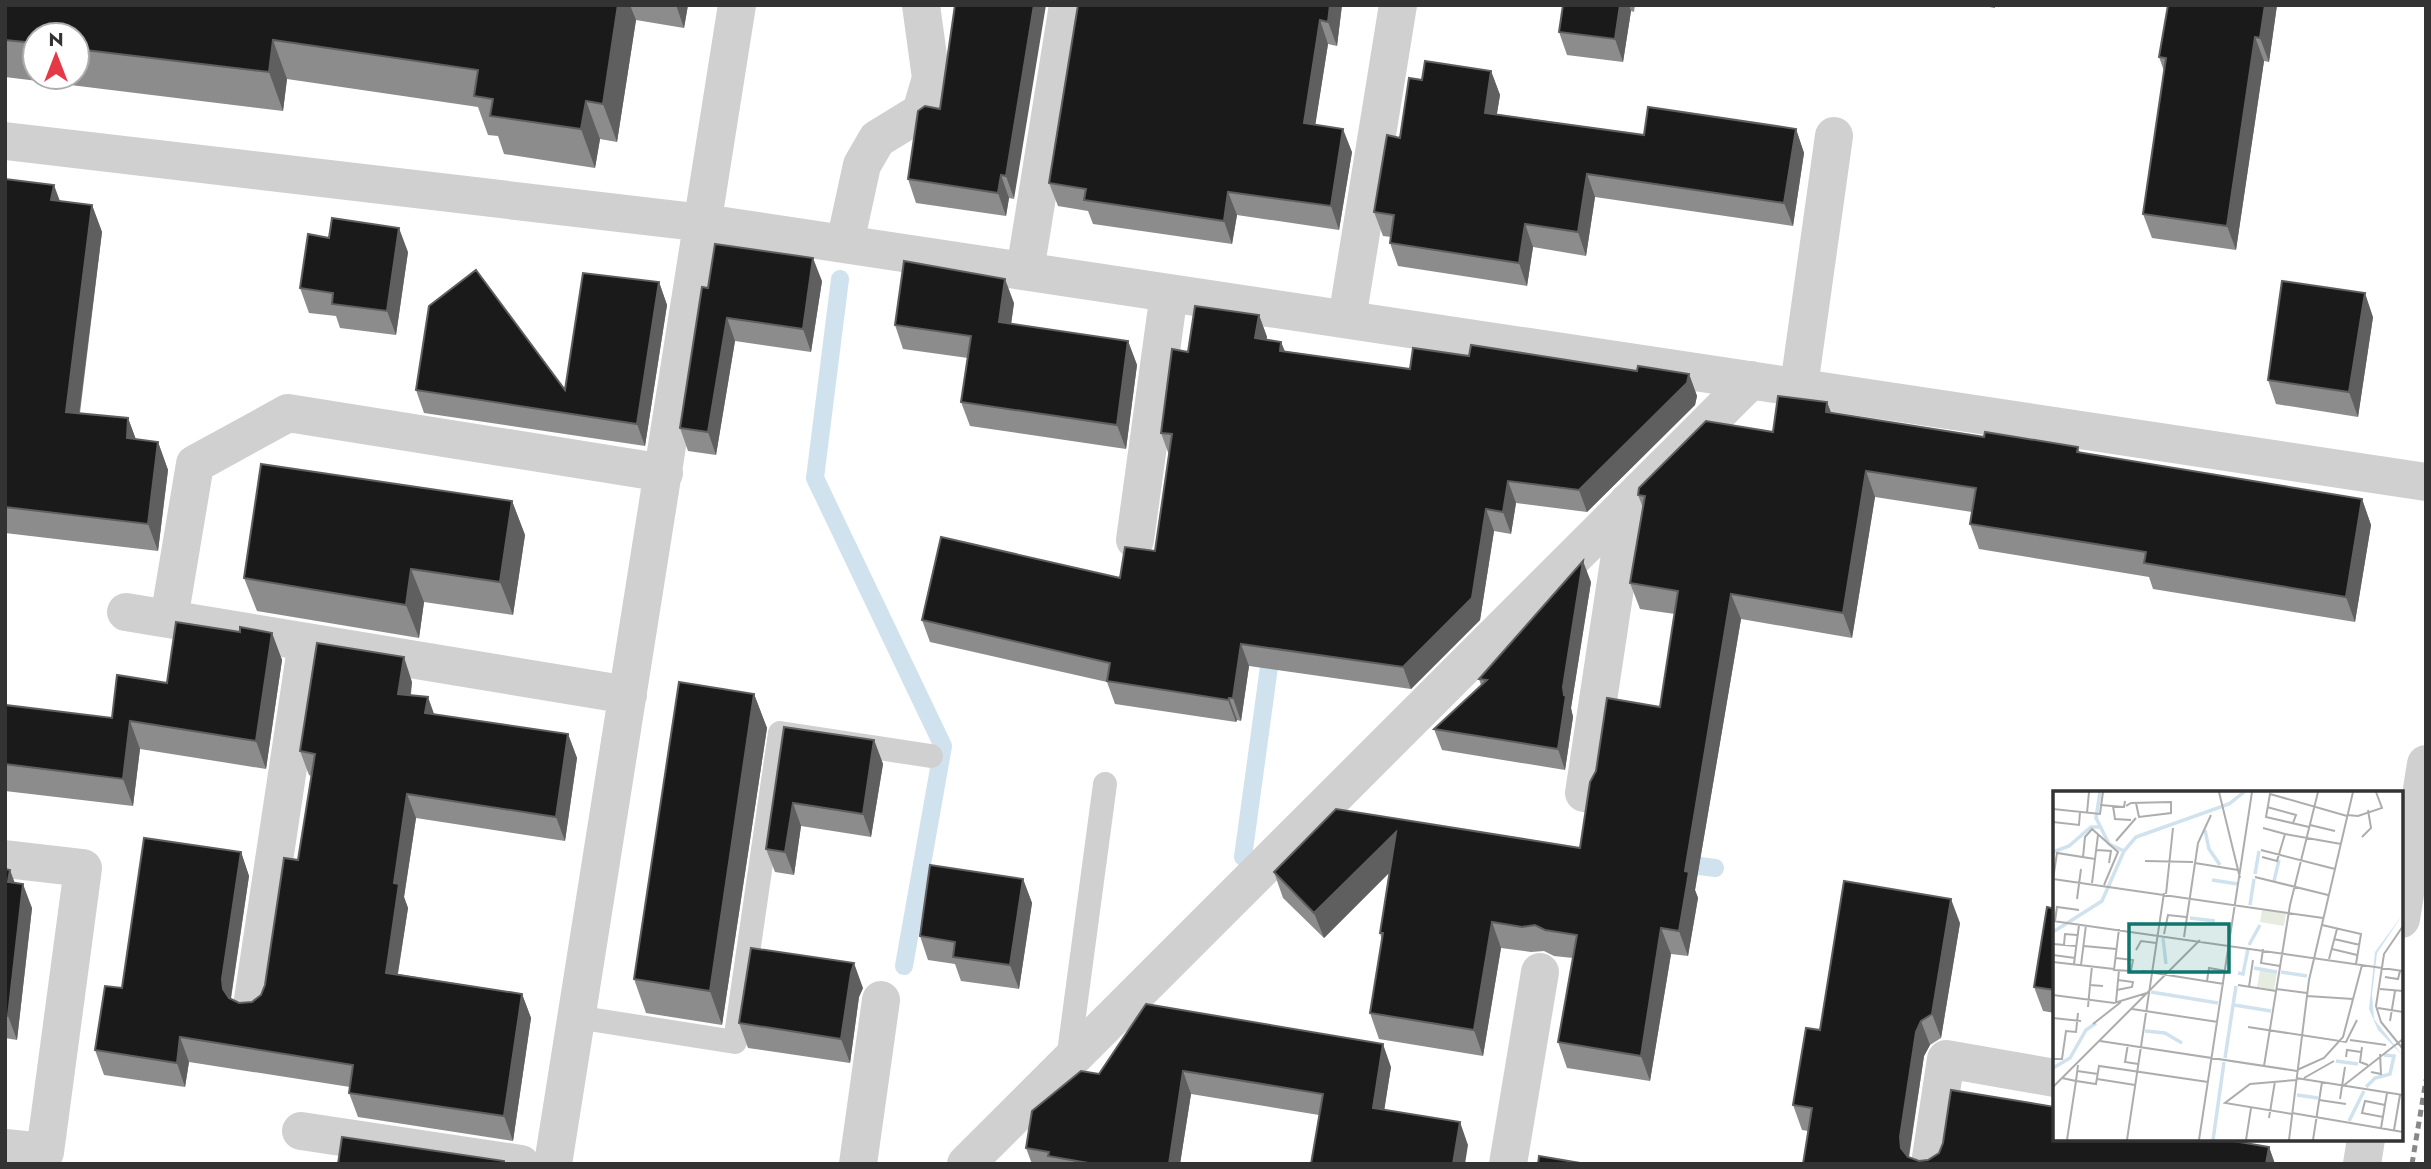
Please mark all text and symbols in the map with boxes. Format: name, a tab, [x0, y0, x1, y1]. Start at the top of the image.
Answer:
north arrow	[21, 21, 91, 91]
text: N	[48, 26, 64, 53]
inset map	[2053, 791, 2403, 1141]

